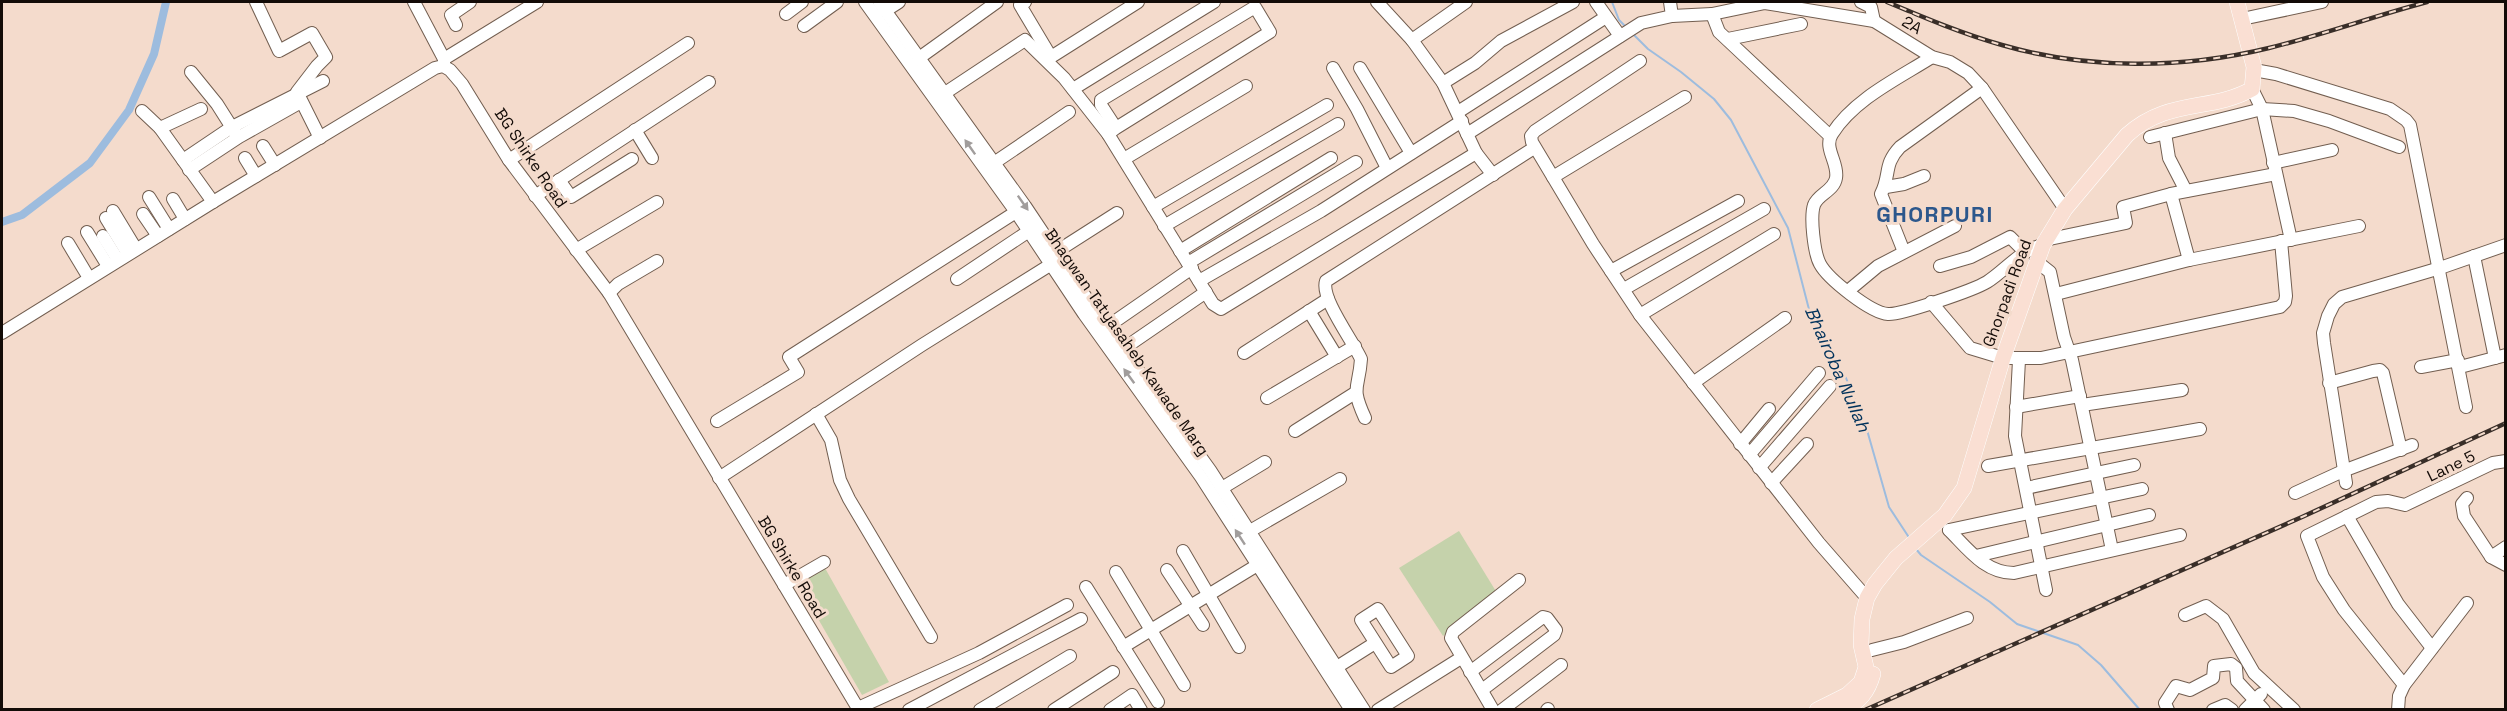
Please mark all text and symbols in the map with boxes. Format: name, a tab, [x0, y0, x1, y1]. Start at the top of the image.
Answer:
street label: 2A	[1898, 11, 1926, 39]
street label: BG Shirke Road	[490, 104, 572, 212]
one-way arrow	[965, 139, 976, 155]
one-way arrow	[1017, 194, 1029, 210]
district label: GHORPURI	[1876, 200, 1994, 228]
street label: Bhagwan Tatyasaheb Kawade Marg	[1040, 224, 1214, 460]
street label: Ghorpadi Road	[1978, 236, 2036, 350]
water label: Bhairoba Nullah	[1800, 303, 1876, 436]
one-way arrow	[1123, 369, 1135, 385]
street label: Lane 5	[2424, 445, 2478, 487]
street label: BG Shirke Road	[753, 512, 831, 622]
one-way arrow	[1234, 529, 1246, 545]

